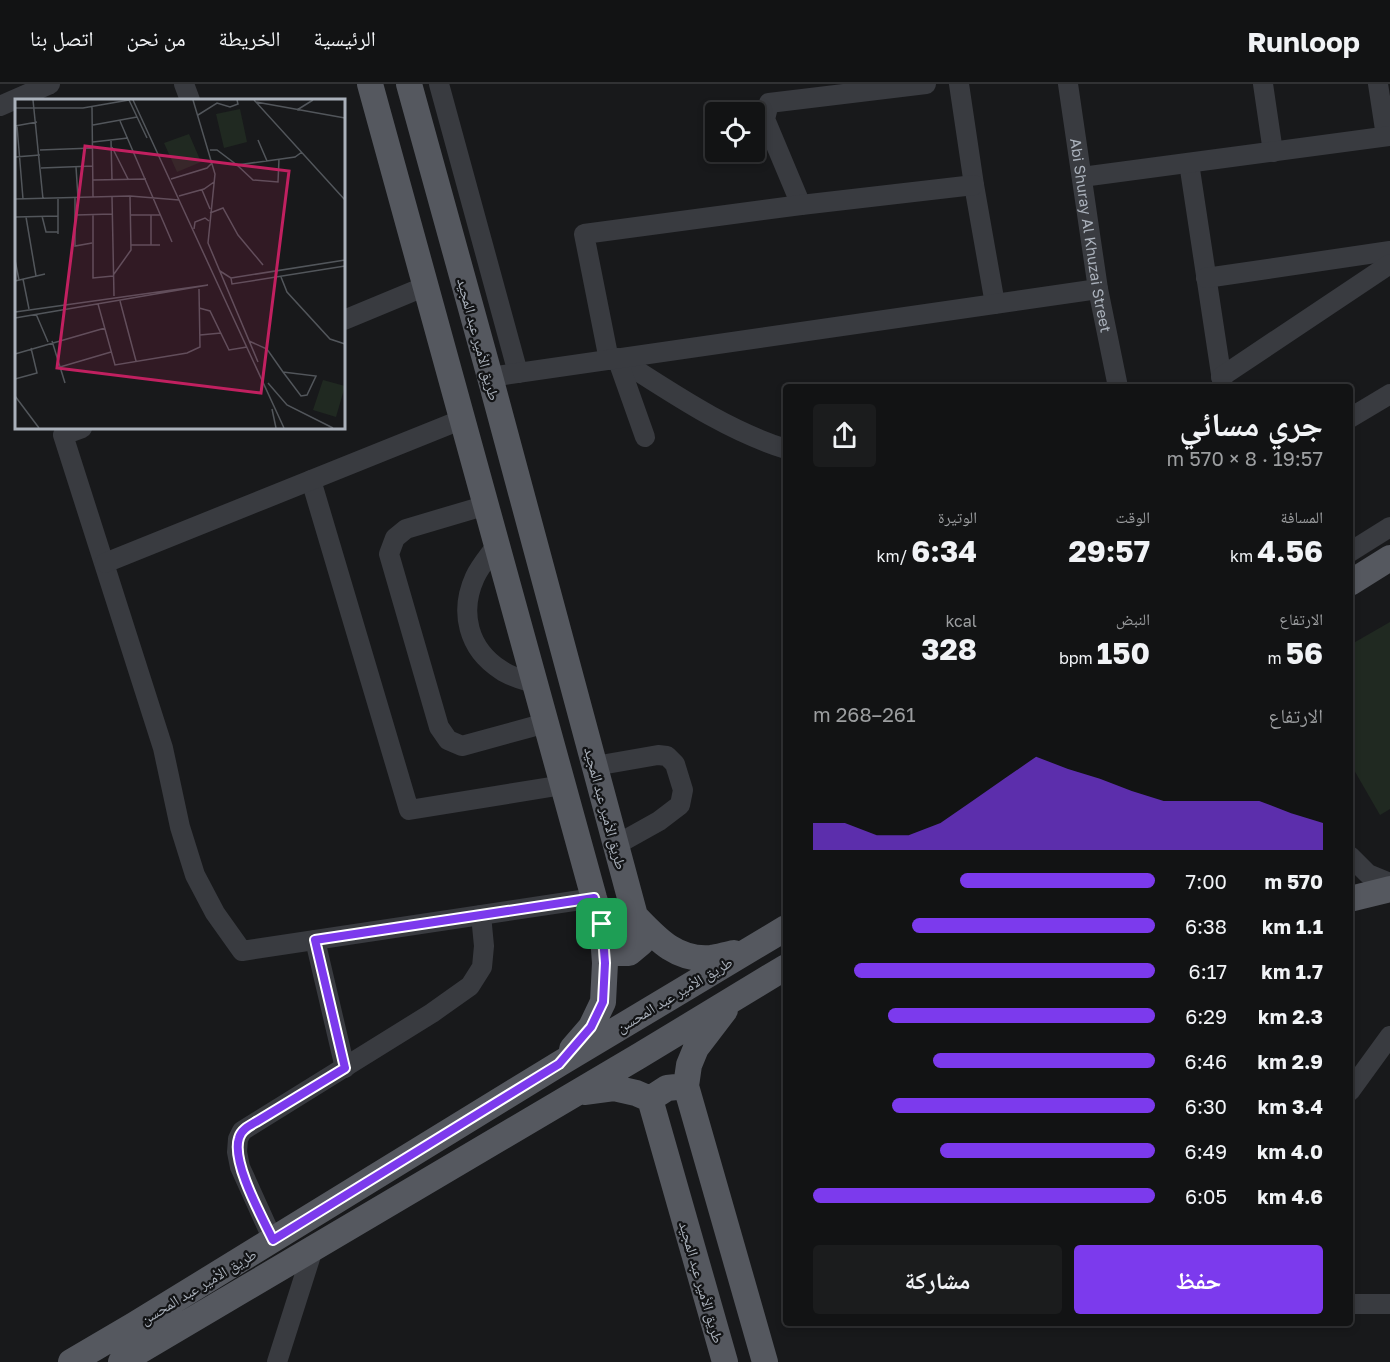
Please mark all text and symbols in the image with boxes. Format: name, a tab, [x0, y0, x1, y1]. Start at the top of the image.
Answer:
text: اتصل بنا	[30, 25, 93, 51]
text: من نحن	[126, 25, 186, 51]
text: الخريطة	[219, 25, 280, 51]
text: الرئيسية	[313, 25, 376, 51]
text: Runloop	[1247, 25, 1360, 58]
inset map	[15, 99, 345, 429]
map controls	[705, 102, 765, 162]
button: locate	[705, 102, 765, 162]
street label: Abi Shuray Al Khuzai Street	[1067, 137, 1116, 334]
street label: طريق الأمير عبد المجيد	[452, 276, 504, 403]
button: share	[813, 404, 876, 467]
text: جري مسائي	[1179, 404, 1323, 443]
text: 19:57 · 8 × 570 m	[1166, 446, 1323, 470]
text: الوتيرة	[938, 507, 977, 527]
text: الوقت	[1116, 507, 1150, 527]
text: المسافة	[1281, 507, 1323, 527]
text: 6:34	[911, 533, 977, 569]
text: 29:57	[1068, 533, 1150, 569]
text: 4.56	[1257, 533, 1323, 569]
text: /km	[876, 546, 911, 566]
text: km	[1230, 546, 1257, 566]
text: النبض	[1116, 609, 1150, 629]
text: الارتفاع	[1279, 609, 1323, 629]
text: kcal	[945, 611, 977, 631]
text: 328	[921, 631, 977, 667]
text: 150	[1097, 635, 1150, 671]
text: 56	[1286, 635, 1323, 671]
text: bpm	[1059, 648, 1097, 668]
text: m	[1267, 648, 1286, 668]
text: 261–268 m	[813, 702, 916, 726]
text: الارتفاع	[1268, 703, 1323, 727]
street label: طريق الأمير عبد المجيد	[579, 745, 631, 872]
text: 7:00	[1186, 869, 1227, 893]
text: 570 m	[1264, 869, 1323, 893]
pin	[576, 898, 627, 949]
icon: arrive	[585, 907, 618, 940]
text: 6:38	[1185, 914, 1227, 938]
text: 1.1 km	[1262, 914, 1323, 938]
street label: طريق الأمير عبد المحسن	[613, 952, 736, 1038]
text: 6:17	[1189, 959, 1227, 983]
text: 1.7 km	[1261, 959, 1323, 983]
text: 6:29	[1185, 1004, 1227, 1028]
text: 2.3 km	[1258, 1004, 1323, 1028]
text: 6:46	[1185, 1049, 1227, 1073]
text: 2.9 km	[1258, 1049, 1323, 1073]
text: 6:30	[1185, 1094, 1227, 1118]
text: 3.4 km	[1258, 1094, 1323, 1118]
text: 6:49	[1185, 1139, 1227, 1163]
text: 4.0 km	[1257, 1139, 1323, 1163]
text: 6:05	[1185, 1184, 1227, 1208]
text: 4.6 km	[1257, 1184, 1323, 1208]
street label: طريق الأمير عبد المجيد	[674, 1219, 728, 1346]
street label: طريق الأمير عبد المحسن	[137, 1244, 260, 1330]
button: مشاركة	[813, 1245, 1062, 1314]
button: حفظ	[1074, 1245, 1323, 1314]

